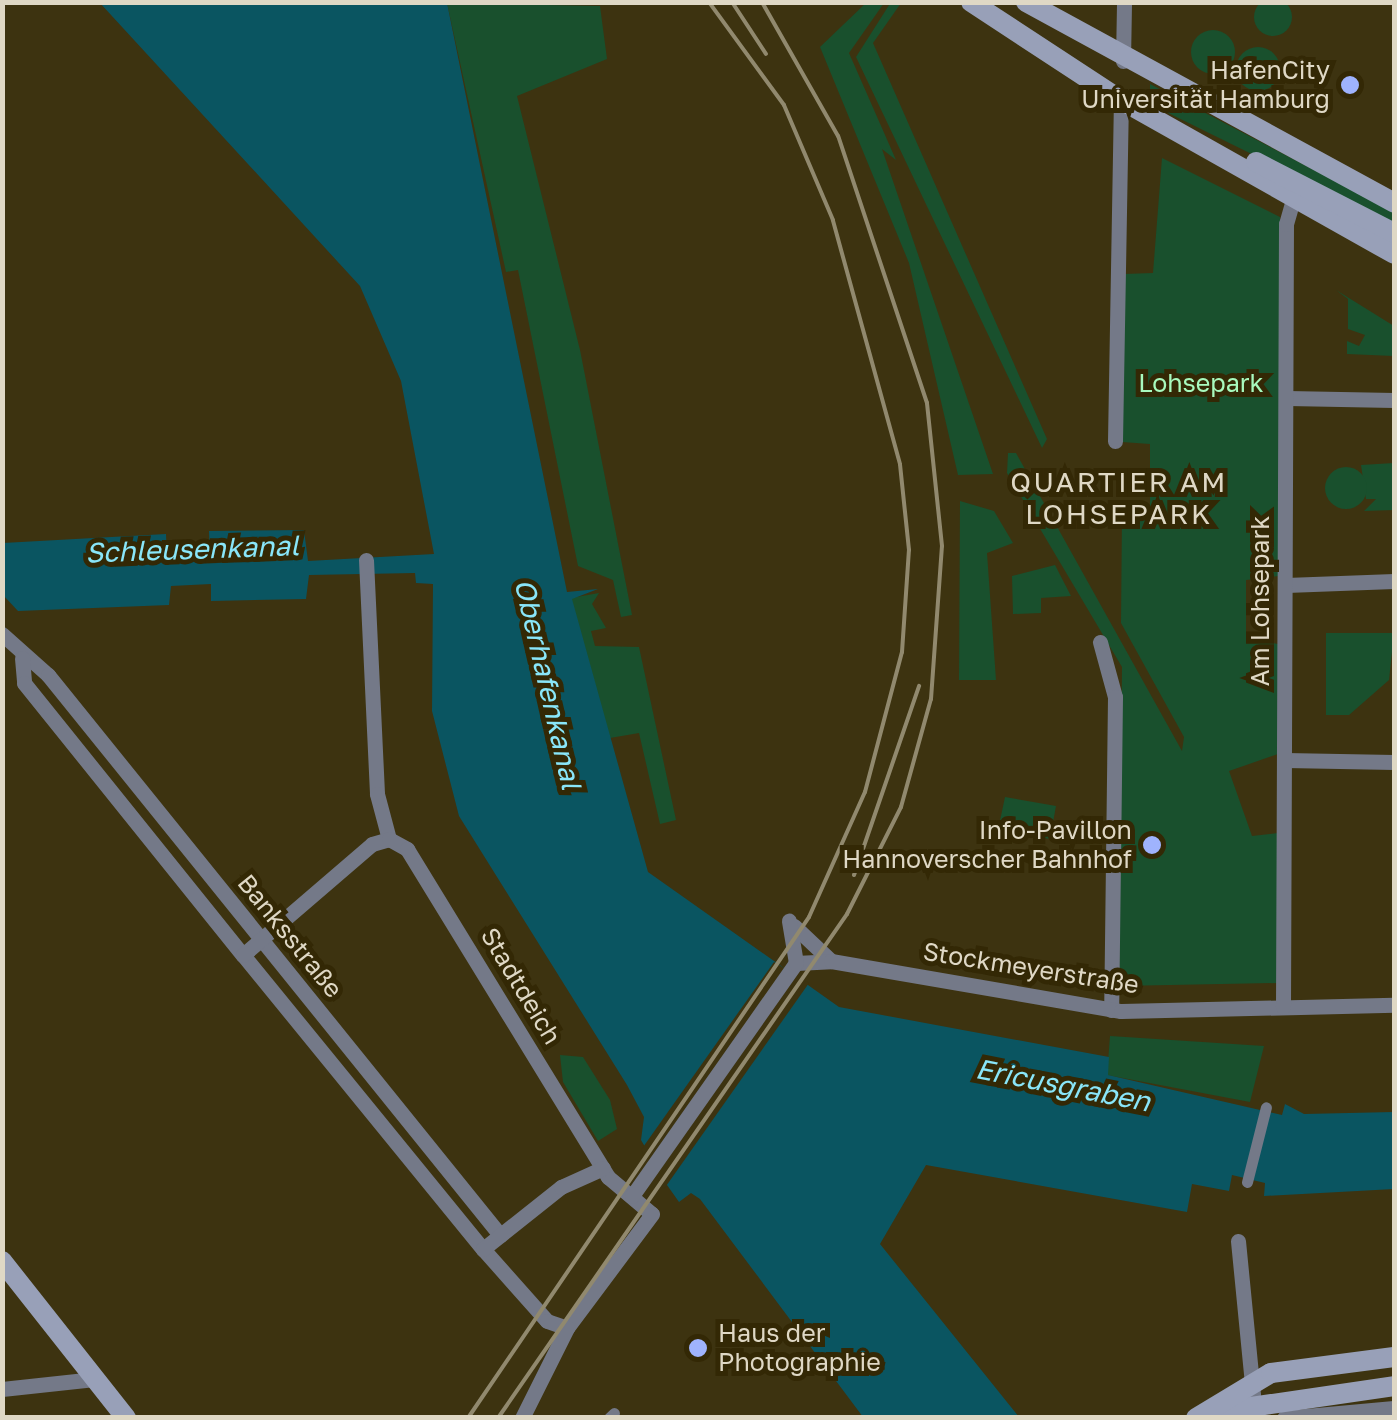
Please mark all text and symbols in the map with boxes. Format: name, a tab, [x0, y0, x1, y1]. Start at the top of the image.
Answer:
place label: HafenCity Universität Hamburg	[1081, 56, 1330, 115]
marker: HafenCity Universität Hamburg	[1339, 74, 1361, 96]
park label: Lohsepark	[1138, 368, 1264, 398]
district label: QUARTIER AM LOHSEPARK	[1010, 465, 1228, 531]
street label: Am Lohsepark	[1245, 516, 1275, 686]
water label: Schleusenkanal	[85, 528, 299, 570]
water label: Oberhafenkanal	[507, 576, 589, 792]
place label: Info-Pavillon Hannoverscher Bahnhof	[842, 816, 1132, 875]
marker: Info-Pavillon Hannoverscher Bahnhof	[1141, 834, 1163, 856]
street label: Banksstraße	[231, 868, 349, 1004]
street label: Stadtdeich	[475, 922, 567, 1050]
street label: Stockmeyerstraße	[921, 936, 1141, 1000]
water label: Ericusgraben	[973, 1052, 1153, 1118]
place label: Haus der Photographie	[718, 1319, 881, 1378]
marker: Haus der Photographie	[687, 1337, 709, 1359]

